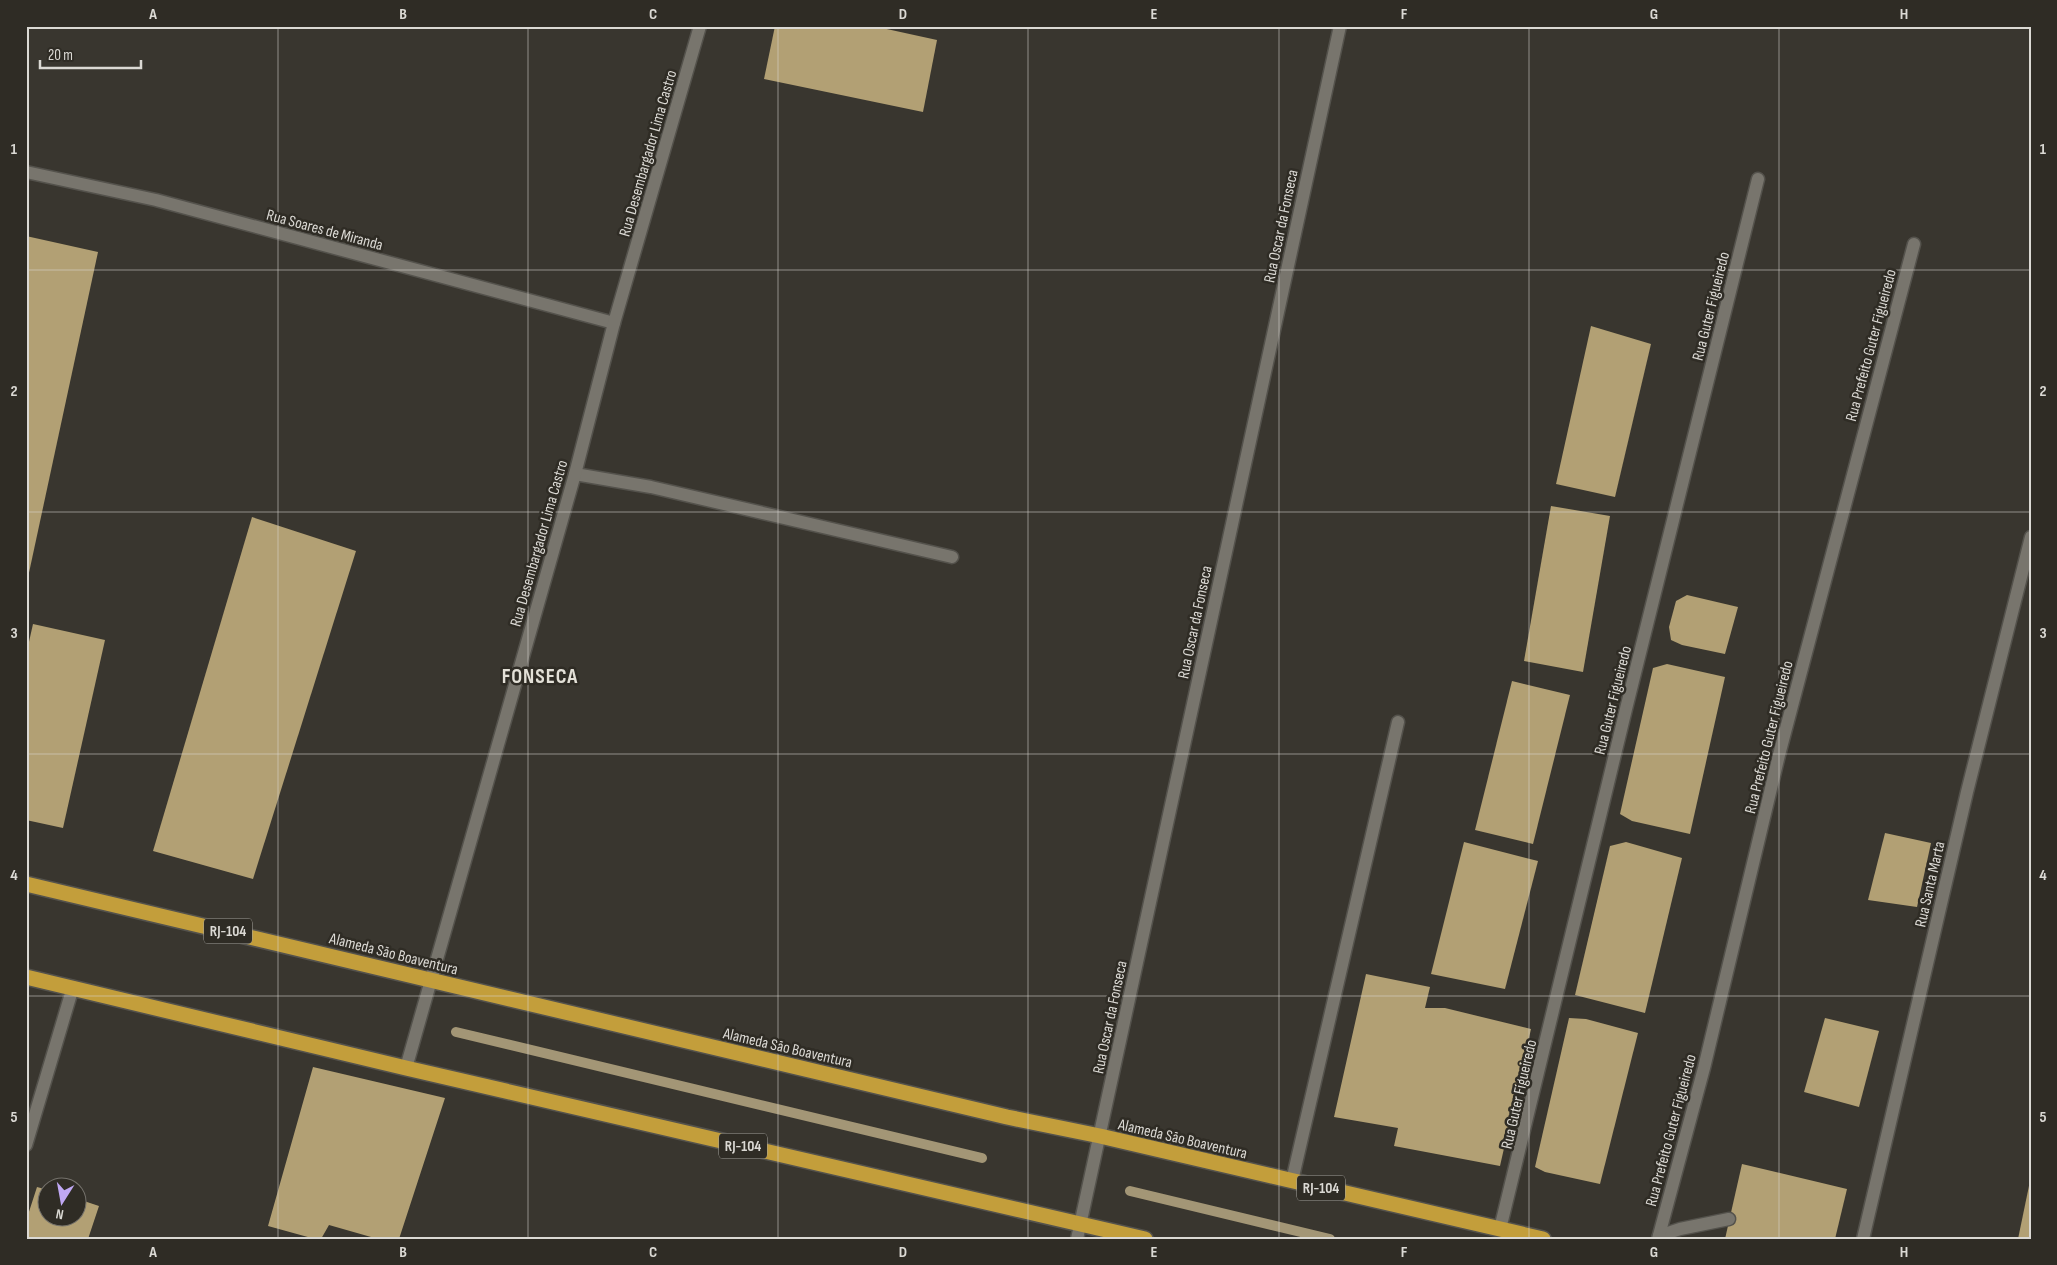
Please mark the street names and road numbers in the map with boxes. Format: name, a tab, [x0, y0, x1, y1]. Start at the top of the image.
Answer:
street label: Rua Desembargador Lima Castro	[616, 68, 681, 239]
street label: Rua Oscar da Fonseca	[1260, 168, 1303, 285]
street label: Rua Soares de Miranda	[264, 206, 385, 255]
street label: Rua Guter Figueiredo	[1689, 250, 1734, 363]
street label: Rua Prefeito Guter Figueiredo	[1842, 267, 1901, 424]
street label: Rua Desembargador Lima Castro	[507, 458, 572, 629]
street label: Rua Oscar da Fonseca	[1174, 564, 1217, 681]
street label: Rua Guter Figueiredo	[1591, 644, 1636, 757]
street label: Rua Prefeito Guter Figueiredo	[1741, 659, 1798, 816]
street label: Rua Santa Marta	[1911, 839, 1950, 929]
road number: RJ-104	[204, 918, 252, 944]
street label: Alameda São Boaventura	[326, 929, 460, 980]
street label: Rua Oscar da Fonseca	[1089, 959, 1132, 1076]
street label: Alameda São Boaventura	[720, 1024, 854, 1073]
street label: Rua Guter Figueiredo	[1498, 1038, 1541, 1151]
street label: Rua Prefeito Guter Figueiredo	[1642, 1052, 1701, 1209]
street label: Alameda São Boaventura	[1115, 1115, 1249, 1164]
road number: RJ-104	[719, 1134, 767, 1158]
road number: RJ-104	[1297, 1176, 1345, 1200]

